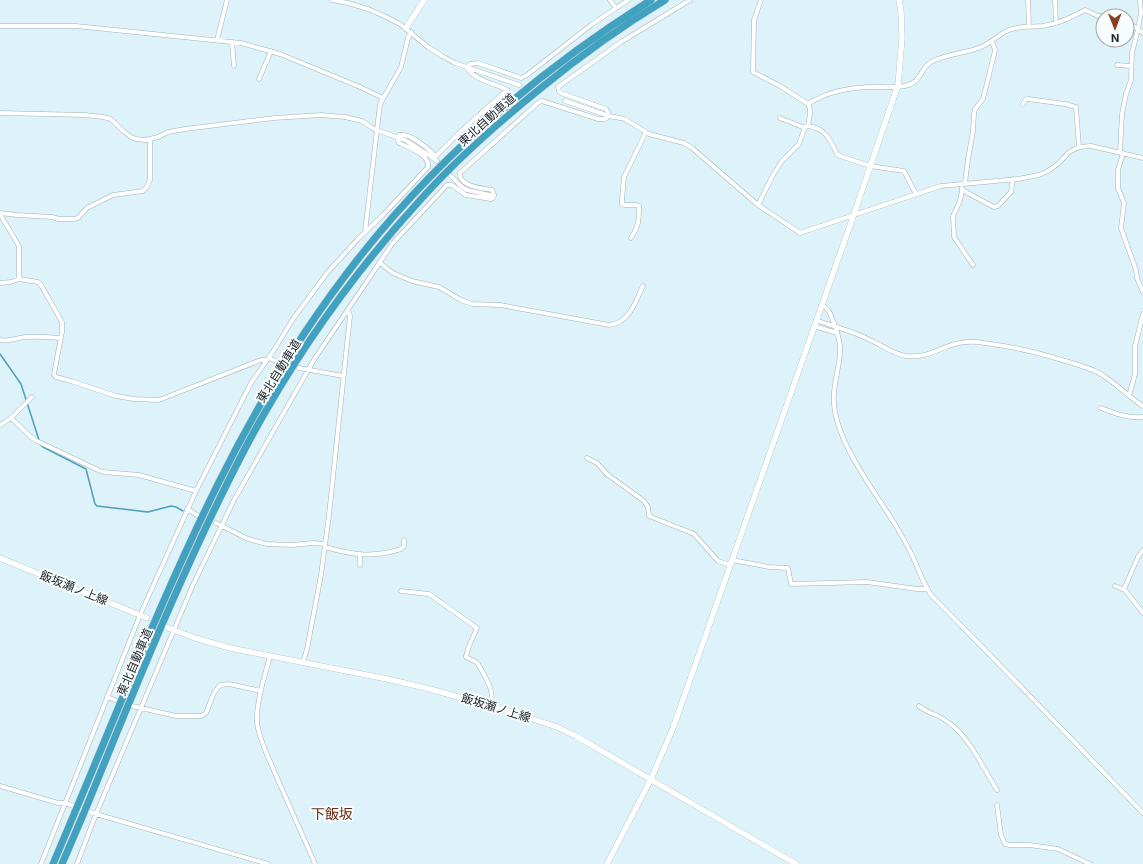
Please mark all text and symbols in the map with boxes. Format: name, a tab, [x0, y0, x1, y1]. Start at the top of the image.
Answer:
north arrow	[1095, 8, 1135, 48]
text: N	[1111, 31, 1119, 45]
street label: 東北自動車道	[455, 90, 518, 149]
street label: 東北自動車道	[253, 336, 304, 405]
street label: 飯坂瀬ノ上線	[38, 567, 110, 608]
street label: 東北自動車道	[114, 626, 156, 698]
street label: 飯坂瀬ノ上線	[460, 690, 533, 725]
district label: 下飯坂	[311, 805, 353, 822]

